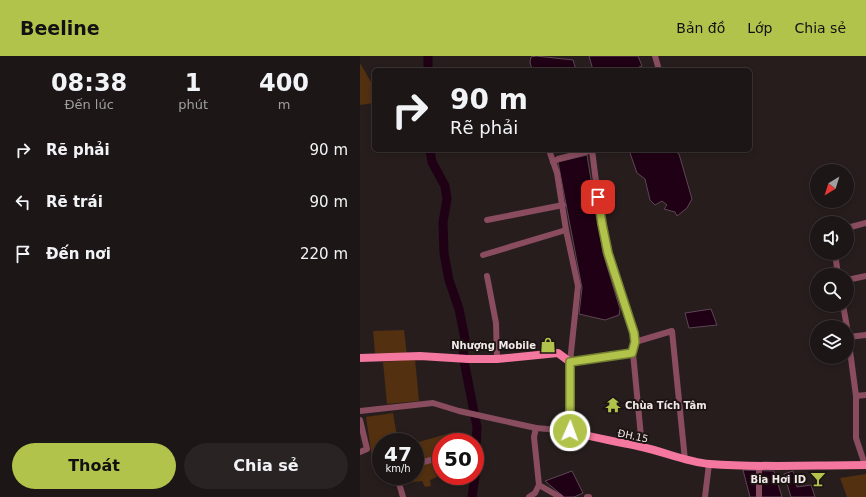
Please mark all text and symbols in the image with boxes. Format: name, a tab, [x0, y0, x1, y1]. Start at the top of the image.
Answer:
text: Beeline	[20, 17, 100, 39]
text: Bản đồ	[676, 20, 725, 36]
text: Lớp	[747, 20, 773, 36]
text: Chia sẻ	[795, 20, 846, 36]
text: 08:38	[51, 69, 127, 97]
text: 1	[185, 69, 201, 97]
text: 400	[259, 69, 309, 97]
text: 90 m	[450, 83, 528, 116]
icon: right	[384, 84, 436, 136]
text: Đến lúc	[64, 97, 114, 112]
text: phút	[178, 97, 208, 112]
text: m	[278, 97, 290, 112]
text: Rẽ phải	[450, 117, 518, 138]
icon: right	[12, 139, 34, 161]
text: Rẽ phải	[46, 141, 110, 159]
text: 90 m	[310, 141, 348, 159]
north arrow	[810, 164, 854, 208]
map controls	[810, 164, 854, 364]
pin	[581, 180, 615, 214]
icon: arrive	[587, 186, 609, 208]
icon: left	[12, 191, 34, 213]
text: Rẽ trái	[46, 193, 103, 211]
text: 90 m	[310, 193, 348, 211]
button: sound	[810, 216, 854, 260]
icon: arrive	[12, 243, 34, 265]
text: Đến nơi	[46, 245, 111, 263]
text: 220 m	[300, 245, 348, 263]
button: search	[810, 268, 854, 312]
button: layers	[810, 320, 854, 364]
shop icon: Nhượng Mobile	[539, 336, 557, 354]
place label: Nhượng Mobile	[451, 340, 536, 351]
temple icon: Chùa Tích Tâm	[604, 396, 622, 414]
place label: Chùa Tích Tâm	[625, 400, 707, 411]
position arrow	[549, 410, 591, 452]
street label: ĐH.15	[617, 427, 649, 445]
speed limit sign: 50	[432, 433, 484, 485]
text: 47	[384, 442, 412, 466]
button: Thoát	[12, 443, 176, 489]
button: Chia sẻ	[184, 443, 348, 489]
text: km/h	[385, 463, 411, 474]
bar icon: Bia Hơi ID	[809, 470, 827, 488]
place label: Bia Hơi ID	[751, 474, 806, 485]

